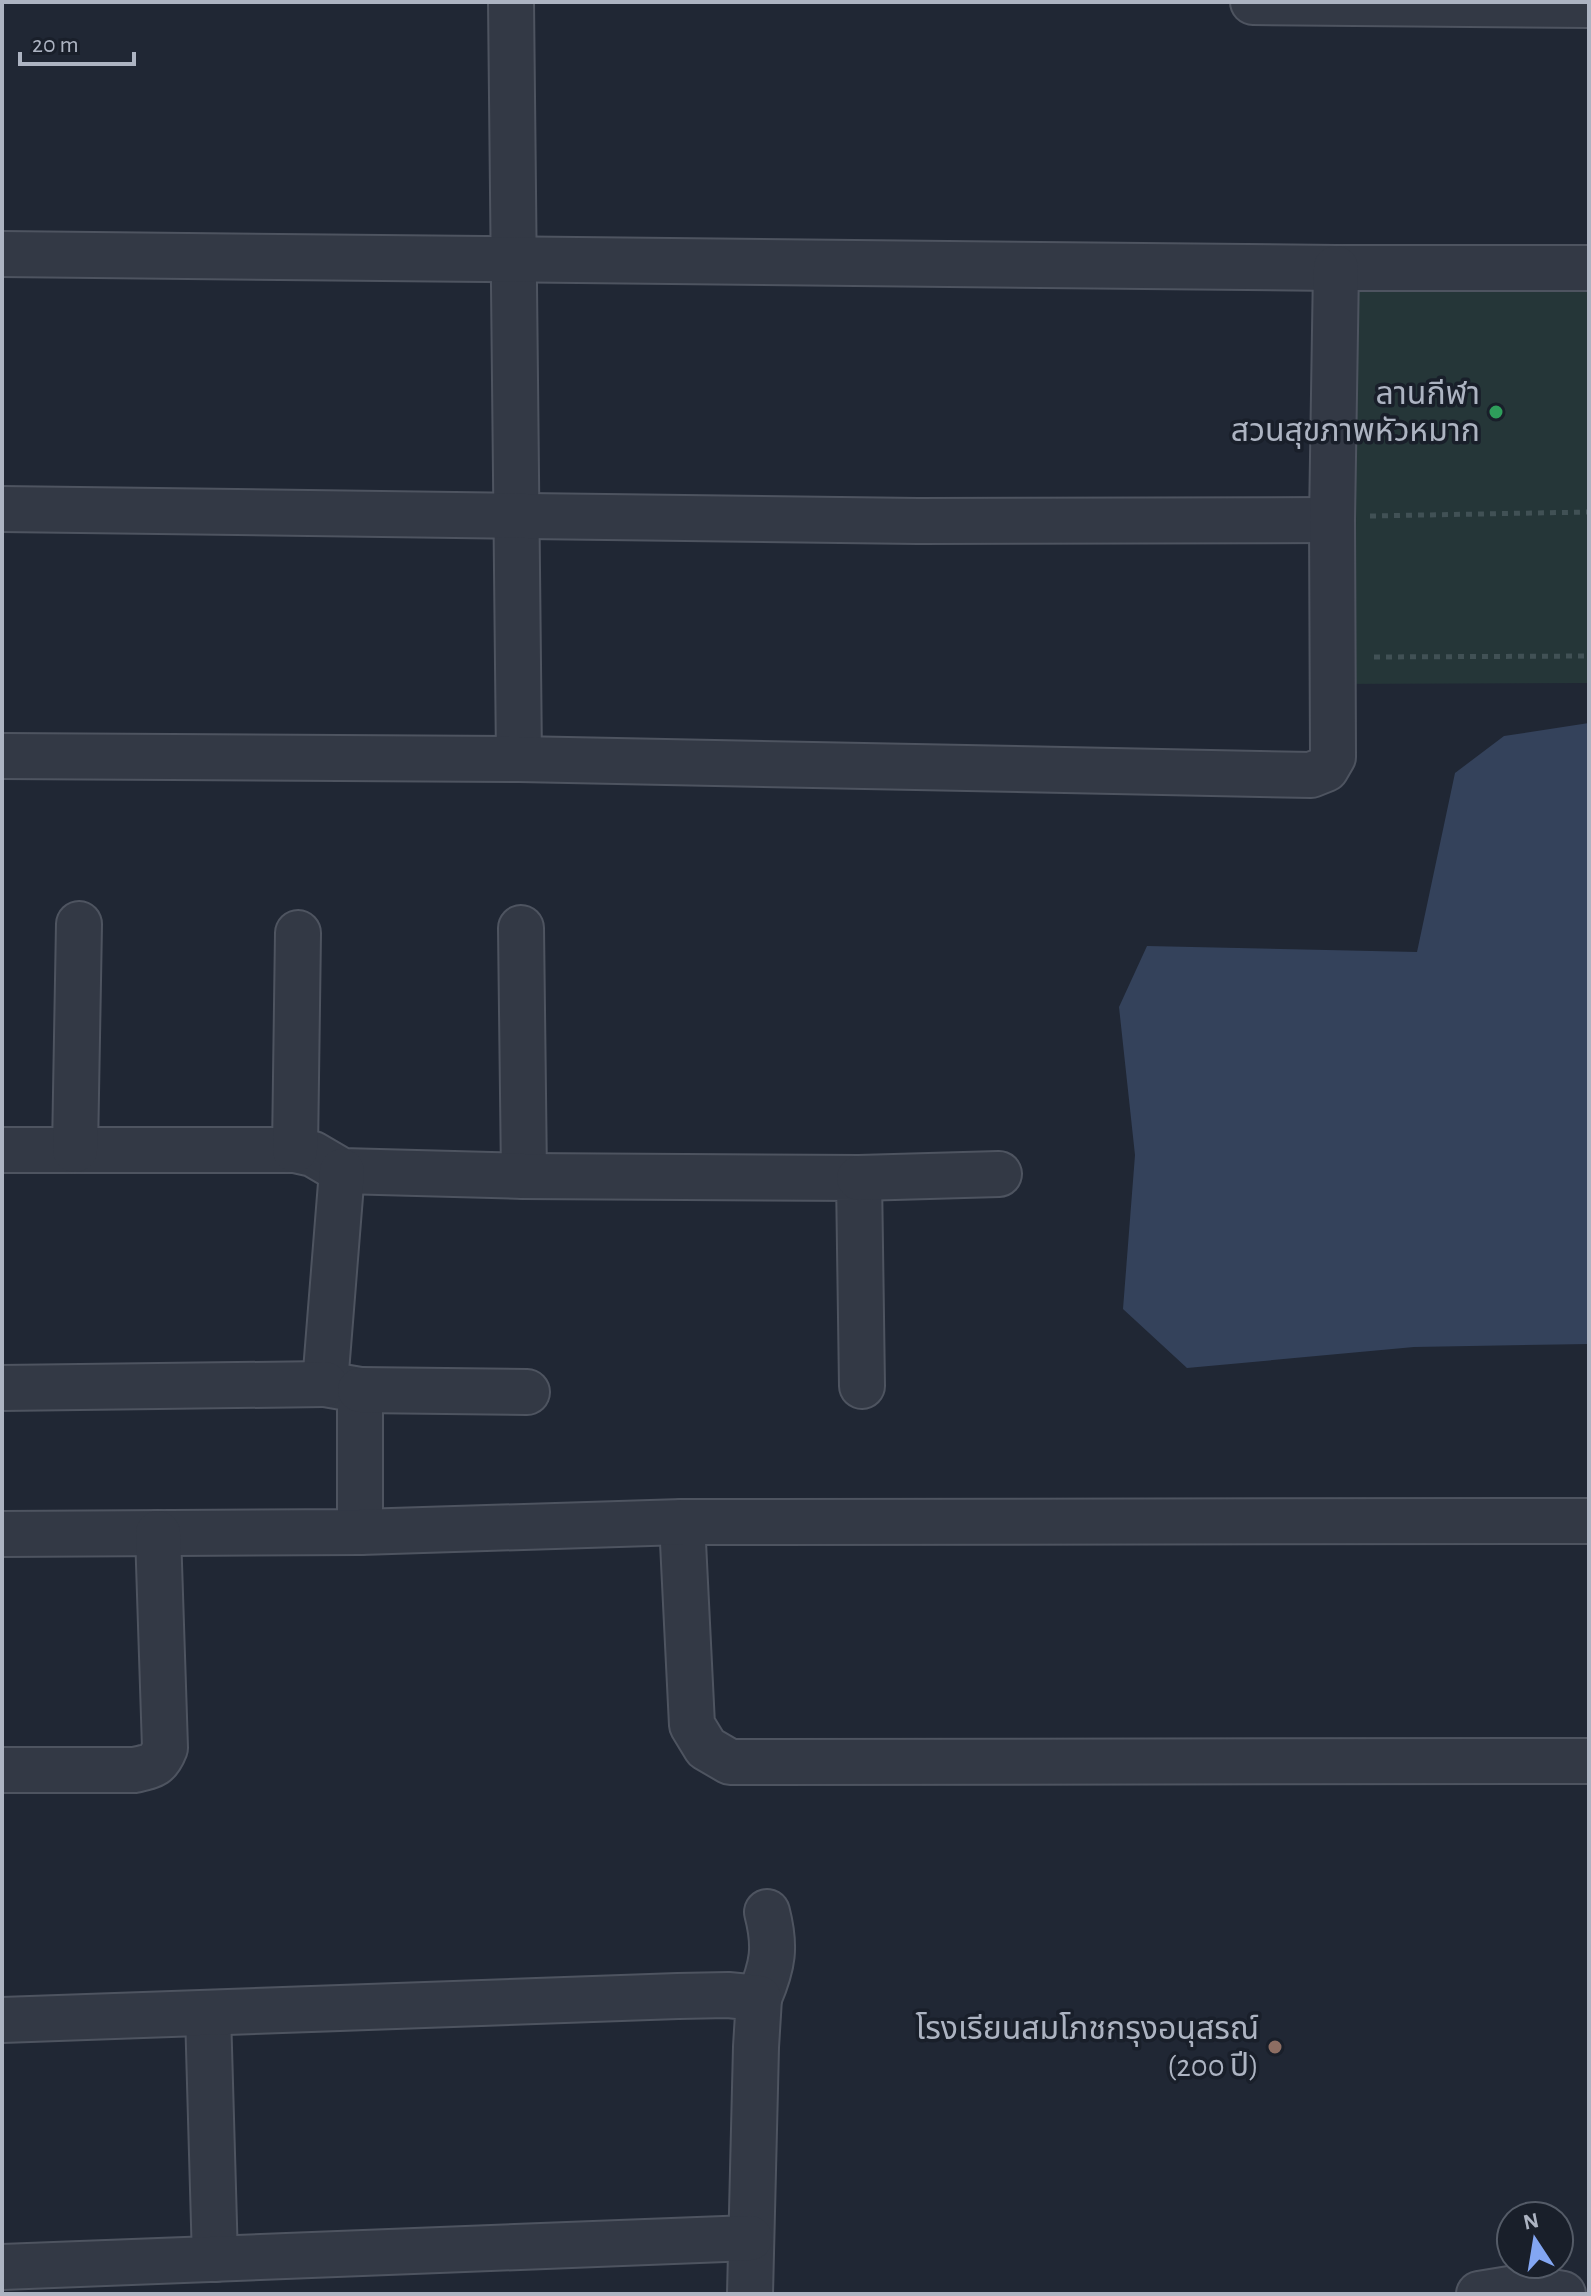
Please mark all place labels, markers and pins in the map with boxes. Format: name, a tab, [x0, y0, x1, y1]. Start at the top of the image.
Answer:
place label: ลานกีฬา สวนสุขภาพหัวหมาก	[1231, 378, 1480, 449]
marker: ลานกีฬา สวนสุขภาพหัวหมาก	[1487, 403, 1505, 421]
place label: โรงเรียนสมโภชกรุงอนุสรณ์ (200 ปี)	[916, 2012, 1259, 2082]
marker: โรงเรียนสมโภชกรุงอนุสรณ์ (200 ปี)	[1266, 2038, 1284, 2056]

